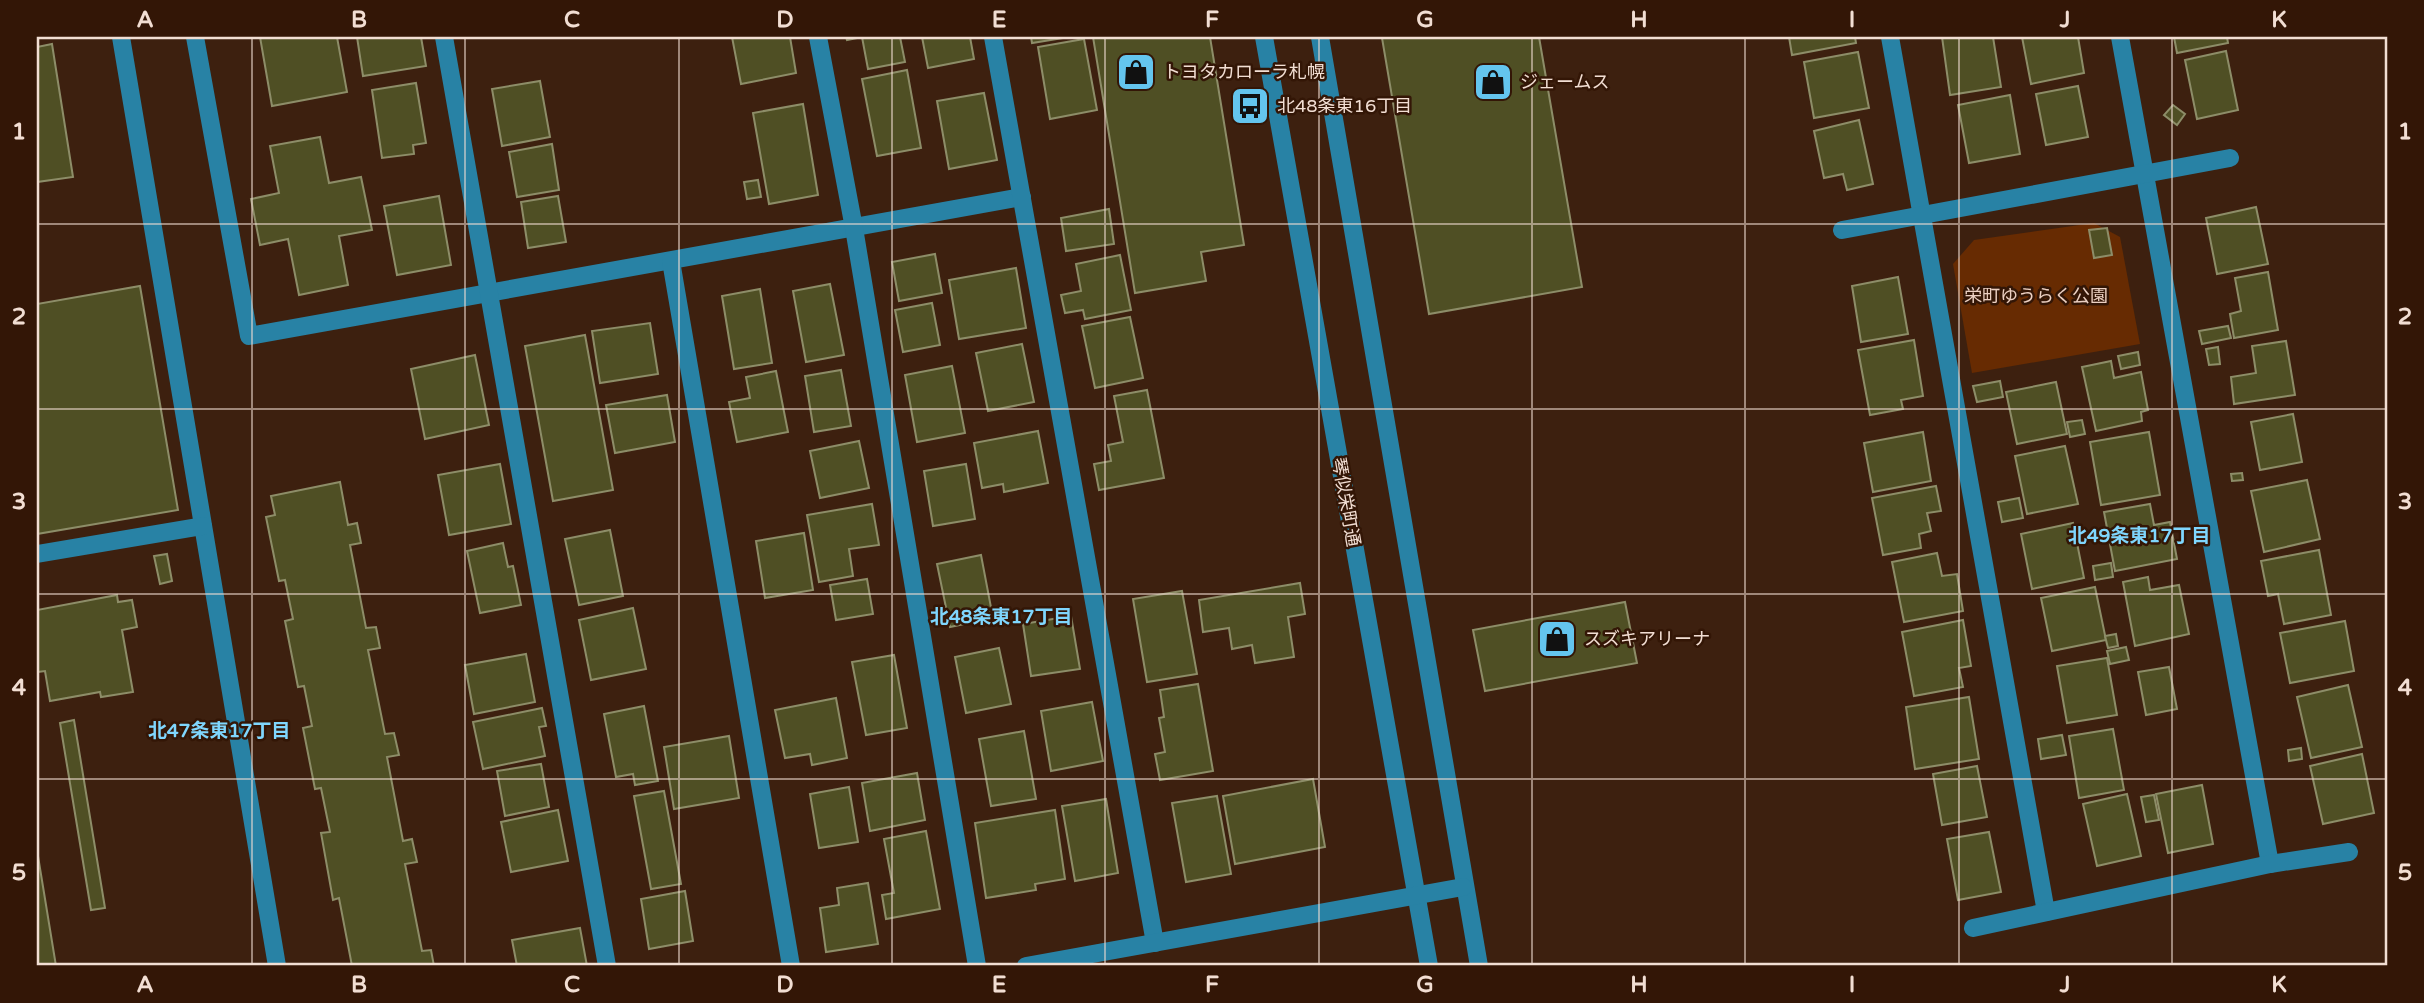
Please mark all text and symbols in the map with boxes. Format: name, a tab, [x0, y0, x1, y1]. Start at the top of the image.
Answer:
text: A	[136, 6, 154, 34]
text: B	[351, 6, 367, 34]
text: C	[564, 6, 580, 34]
text: D	[776, 6, 794, 34]
text: E	[992, 6, 1006, 34]
text: F	[1205, 6, 1219, 34]
text: G	[1416, 6, 1434, 34]
text: H	[1630, 6, 1648, 34]
text: I	[1849, 6, 1855, 34]
text: J	[2059, 6, 2070, 34]
text: K	[2271, 6, 2287, 34]
shop icon: トヨタカローラ札幌	[1115, 51, 1157, 93]
place label: トヨタカローラ札幌	[1163, 61, 1325, 83]
shop icon: ジェームス	[1472, 61, 1514, 103]
place label: ジェームス	[1520, 71, 1609, 93]
bus stop icon: 北48条東16丁目	[1229, 85, 1271, 127]
place label: 北48条東16丁目	[1277, 95, 1412, 117]
text: 1	[12, 118, 26, 146]
text: 1	[2398, 118, 2412, 146]
park label: 栄町ゆうらく公園	[1964, 285, 2108, 307]
text: 2	[12, 303, 26, 331]
text: 2	[2398, 303, 2412, 331]
street label: 琴似栄町通	[1327, 456, 1365, 548]
text: 3	[12, 488, 26, 516]
text: 3	[2398, 488, 2412, 516]
district label: 北49条東17丁目	[2068, 525, 2210, 547]
district label: 北48条東17丁目	[930, 606, 1072, 628]
shop icon: スズキアリーナ	[1536, 618, 1578, 660]
place label: スズキアリーナ	[1584, 628, 1710, 650]
text: 4	[12, 674, 27, 702]
text: 4	[2398, 674, 2413, 702]
district label: 北47条東17丁目	[148, 720, 290, 742]
text: 5	[12, 859, 26, 887]
text: 5	[2398, 859, 2412, 887]
text: A	[136, 971, 154, 999]
text: B	[351, 971, 367, 999]
text: C	[564, 971, 580, 999]
text: D	[776, 971, 794, 999]
text: E	[992, 971, 1006, 999]
text: F	[1205, 971, 1219, 999]
text: G	[1416, 971, 1434, 999]
text: H	[1630, 971, 1648, 999]
text: I	[1849, 971, 1855, 999]
text: J	[2059, 971, 2070, 999]
text: K	[2271, 971, 2287, 999]

